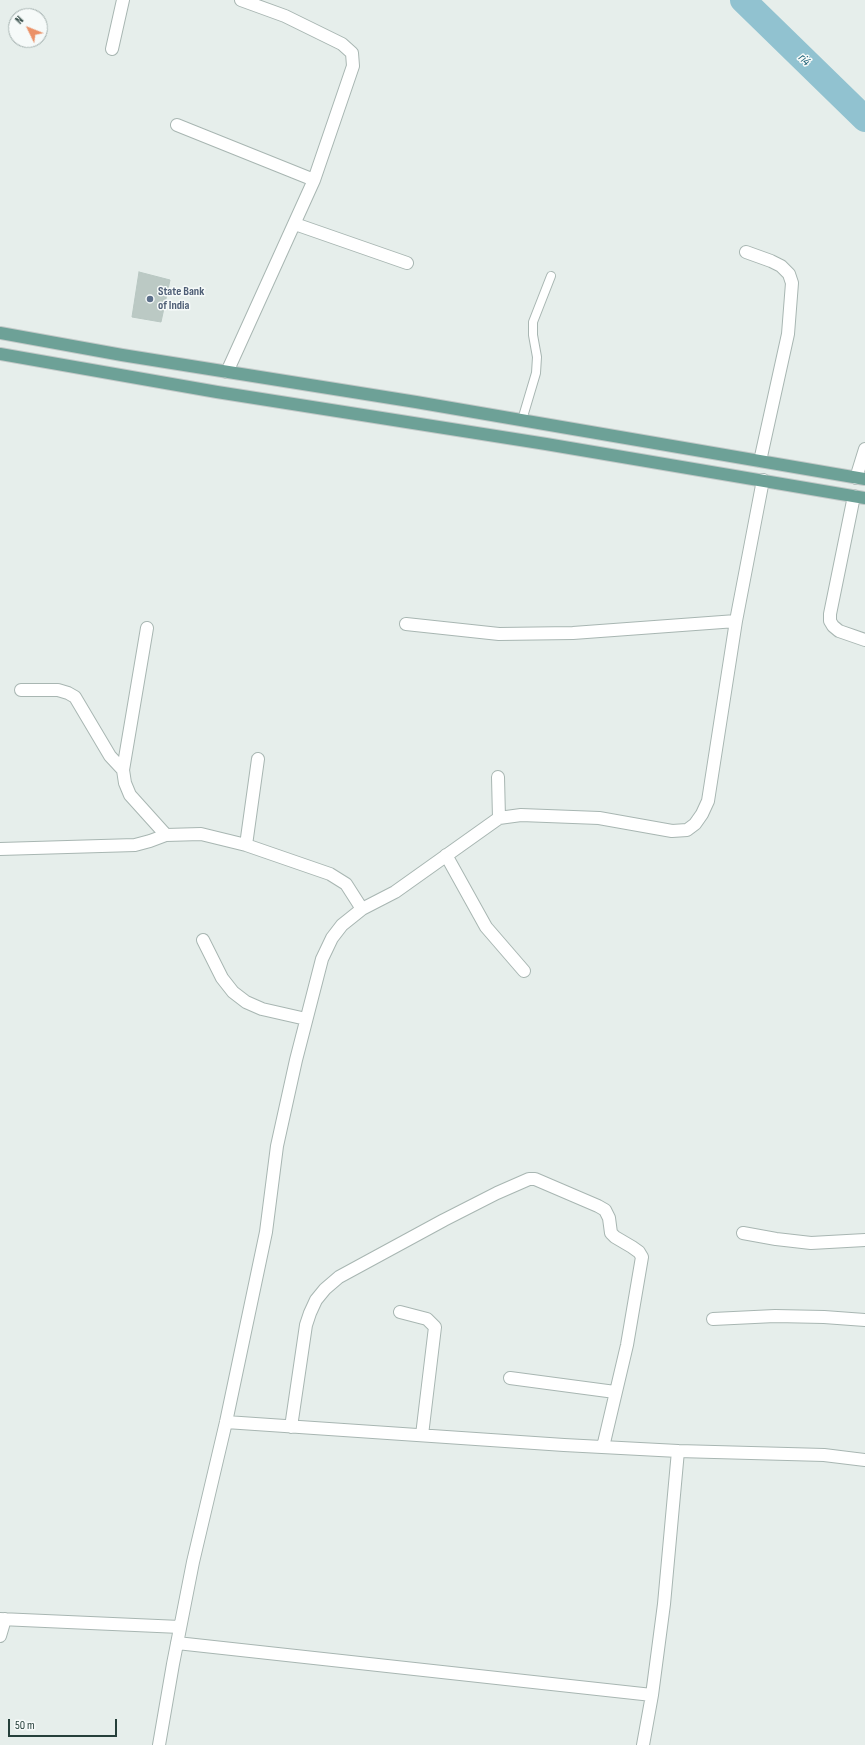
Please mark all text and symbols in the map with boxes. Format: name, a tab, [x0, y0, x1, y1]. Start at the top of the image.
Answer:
north arrow	[8, 8, 48, 48]
text: N	[13, 14, 26, 27]
water label: ri4	[795, 50, 813, 70]
place label: State Bank of India	[158, 285, 204, 313]
marker: State Bank of India	[145, 294, 155, 304]
scale bar	[10, 1711, 119, 1737]
text: 50 m	[15, 1718, 35, 1733]

